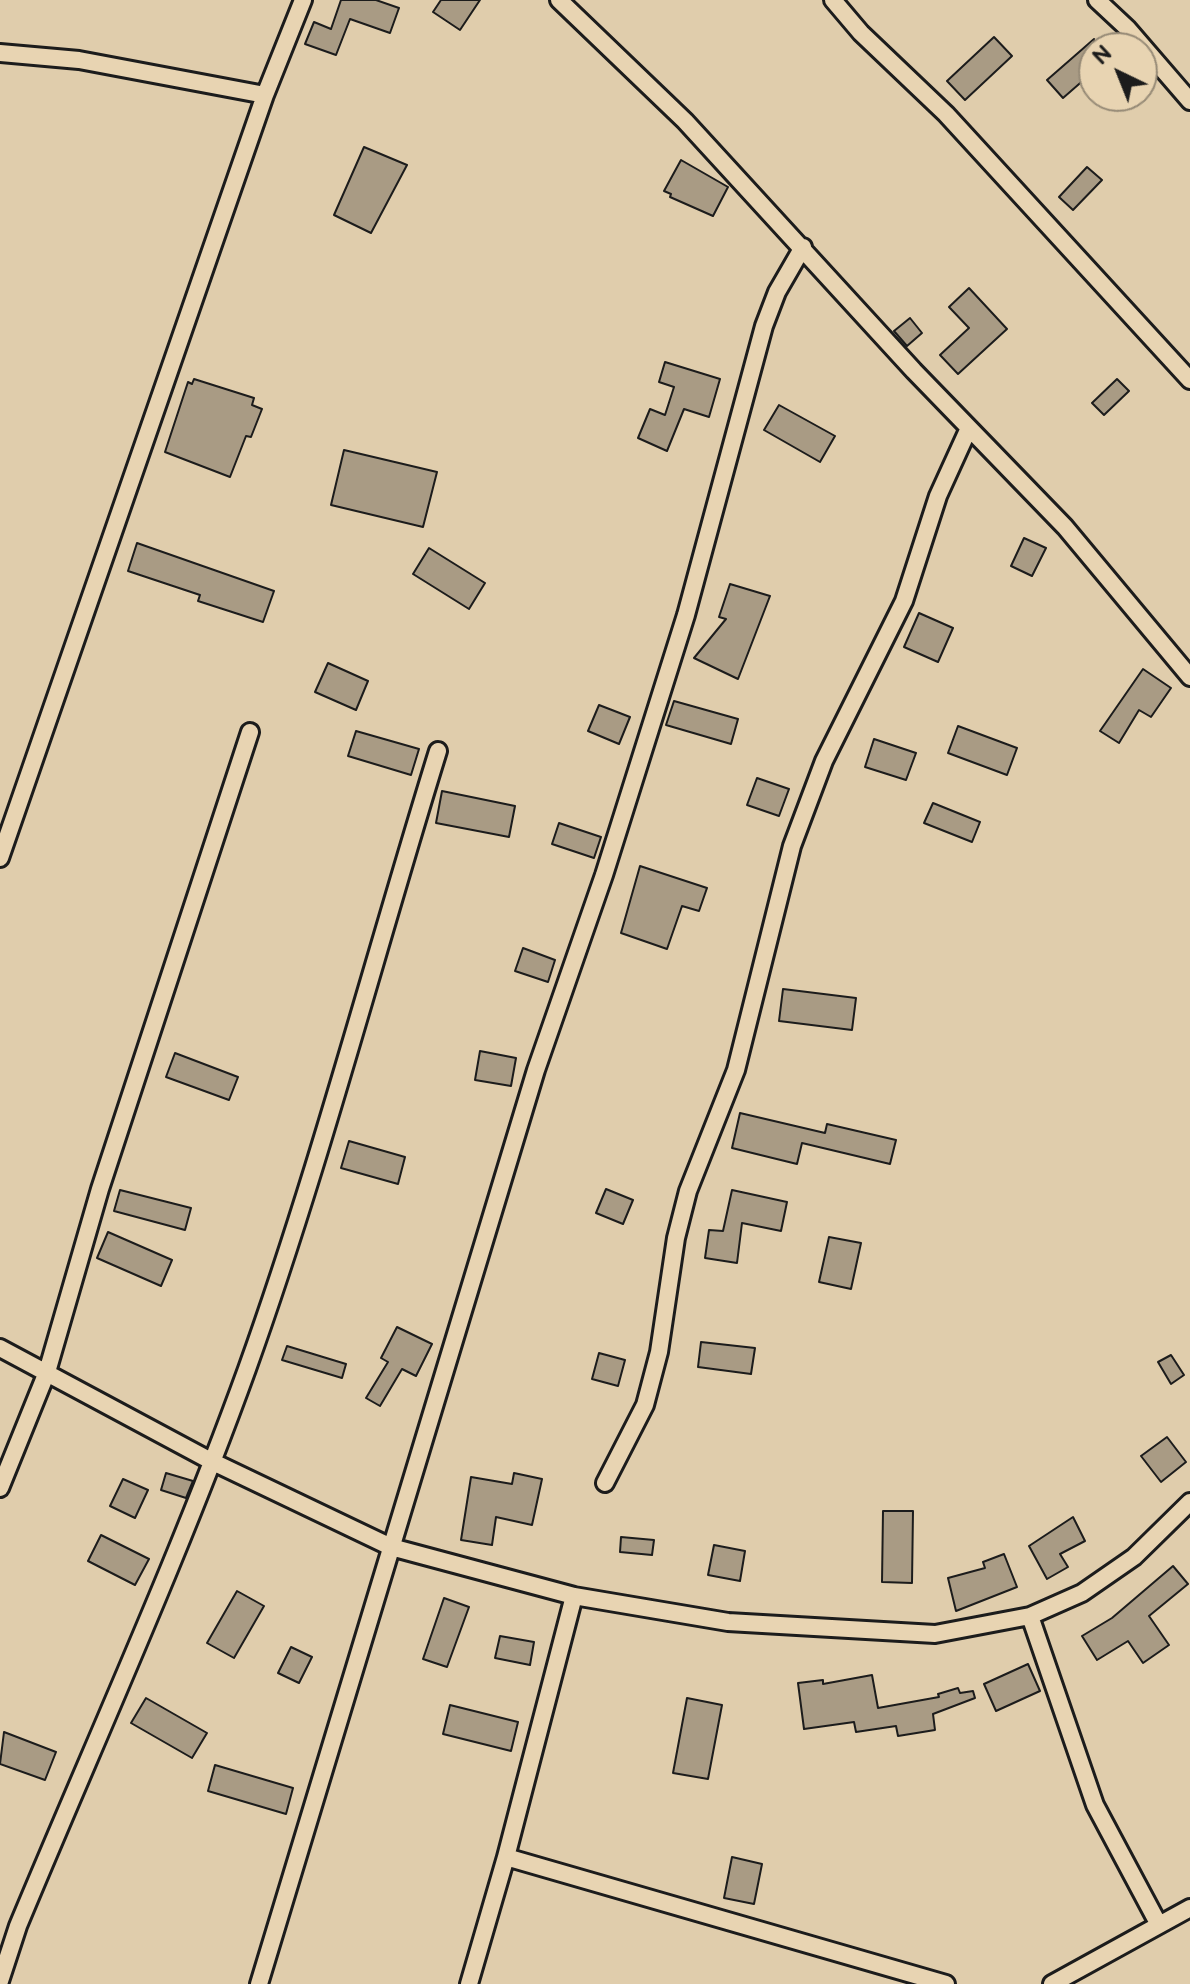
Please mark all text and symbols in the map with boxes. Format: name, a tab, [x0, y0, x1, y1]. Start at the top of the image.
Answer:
north arrow	[1078, 32, 1158, 112]
text: N	[1087, 40, 1118, 71]

